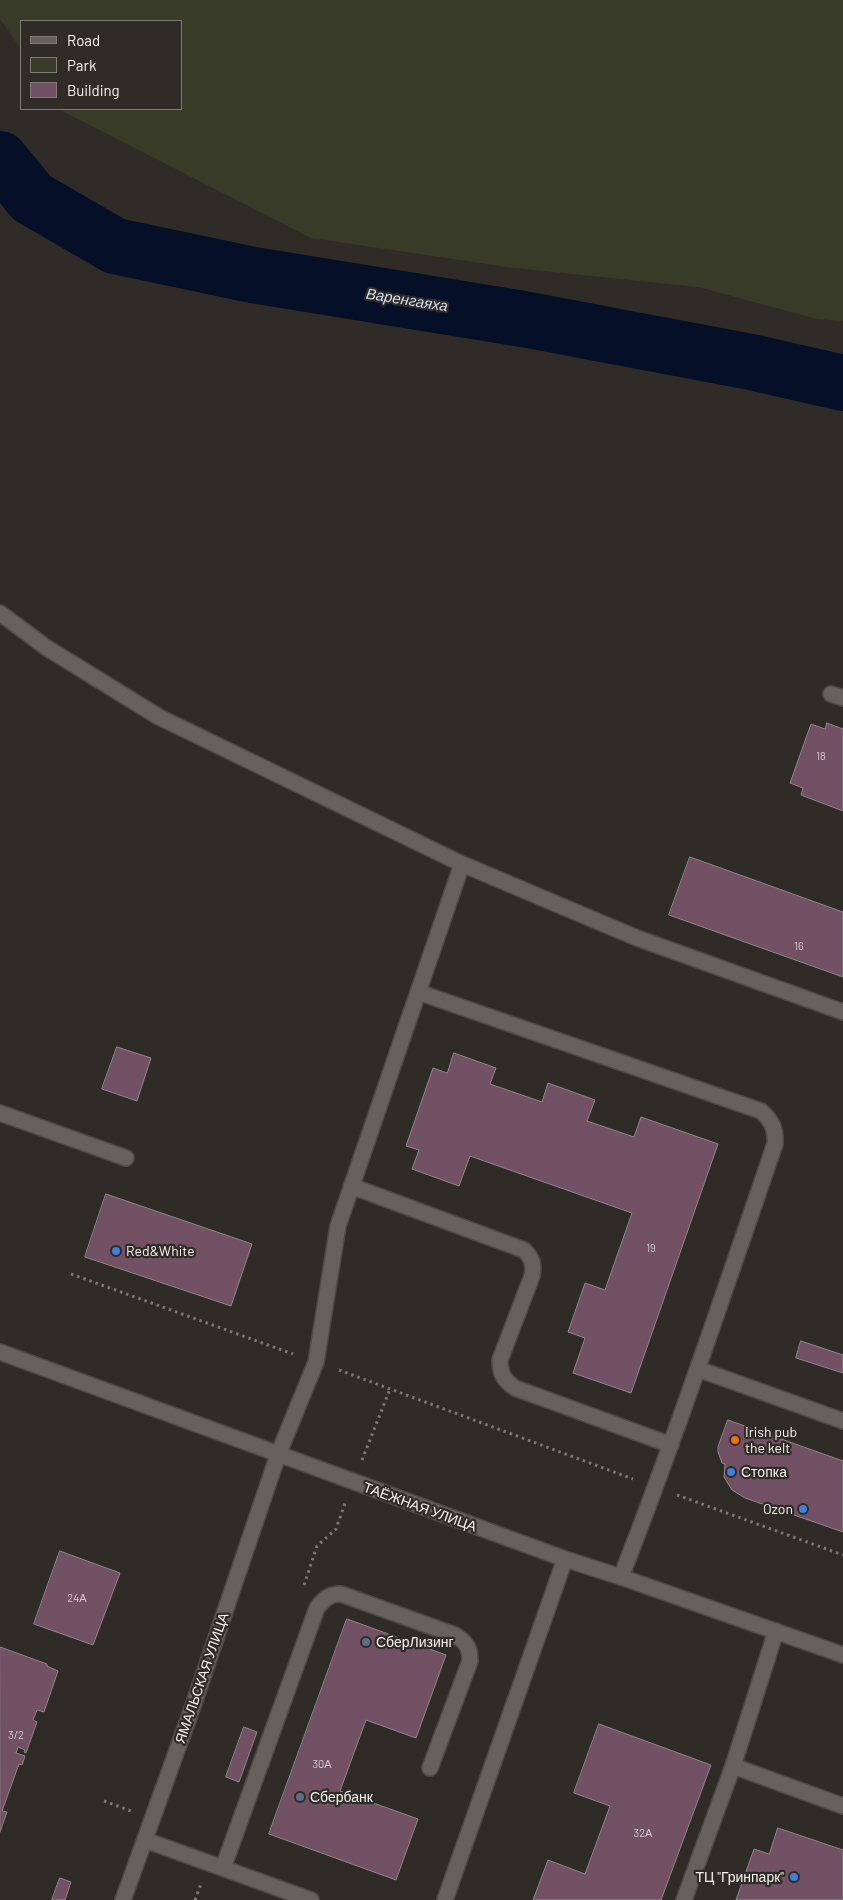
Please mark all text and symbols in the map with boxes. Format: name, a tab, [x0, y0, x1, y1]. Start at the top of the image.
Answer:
legend	[20, 20, 182, 110]
text: Road	[67, 31, 100, 49]
text: Park	[67, 56, 96, 74]
text: Building	[67, 81, 120, 99]
water label: Варенгаяха	[365, 285, 449, 315]
house number: 18	[816, 749, 826, 763]
house number: 16	[794, 939, 804, 953]
house number: 19	[646, 1241, 656, 1255]
place label: Red&White	[126, 1243, 195, 1259]
marker: Red&White	[110, 1245, 122, 1257]
place label: Irish pub the kelt	[745, 1424, 797, 1456]
marker: Irish pub the kelt	[729, 1434, 741, 1446]
place label: Стопка	[741, 1464, 787, 1480]
marker: Стопка	[725, 1466, 737, 1478]
street label: ТАЁЖНАЯ УЛИЦА	[361, 1479, 479, 1535]
place label: Ozon	[763, 1501, 793, 1517]
marker: Ozon	[797, 1503, 809, 1515]
house number: 24А	[67, 1591, 87, 1605]
street label: ЯМАЛЬСКАЯ УЛИЦА	[172, 1610, 232, 1746]
place label: СберЛизинг	[376, 1634, 454, 1650]
marker: СберЛизинг	[360, 1636, 372, 1648]
house number: 3/2	[8, 1728, 24, 1742]
house number: 30А	[312, 1757, 332, 1771]
place label: Сбербанк	[310, 1789, 373, 1805]
marker: Сбербанк	[294, 1791, 306, 1803]
house number: 32А	[634, 1826, 652, 1840]
place label: ТЦ "Гринпарк"	[696, 1869, 784, 1885]
marker: ТЦ "Гринпарк"	[788, 1871, 800, 1883]

